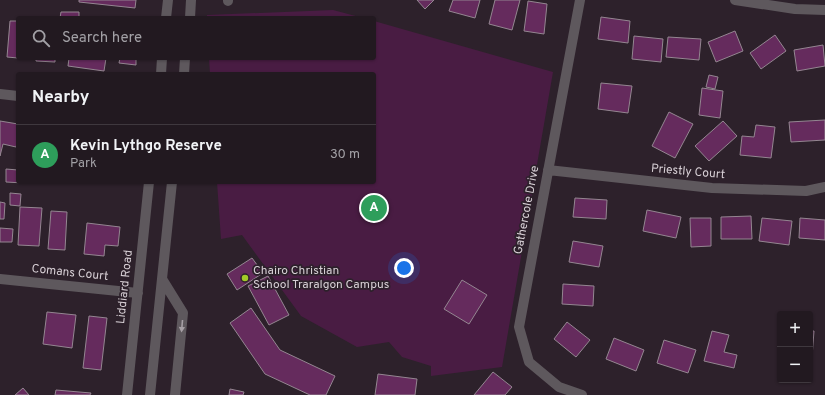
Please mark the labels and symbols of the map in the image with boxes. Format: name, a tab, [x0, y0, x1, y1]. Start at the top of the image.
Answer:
street label: Priestly Court	[650, 161, 726, 183]
street label: Gathercole Drive	[511, 164, 543, 256]
pin: A	[361, 193, 387, 223]
street label: Liddiard Road	[113, 249, 137, 325]
your location	[394, 258, 414, 278]
street label: Comans Court	[31, 261, 109, 285]
place label: Chairo Christian School Traralgon Campus	[253, 263, 389, 293]
marker: Chairo Christian School Traralgon Campus	[240, 273, 250, 283]
one-way arrow	[179, 320, 185, 332]

